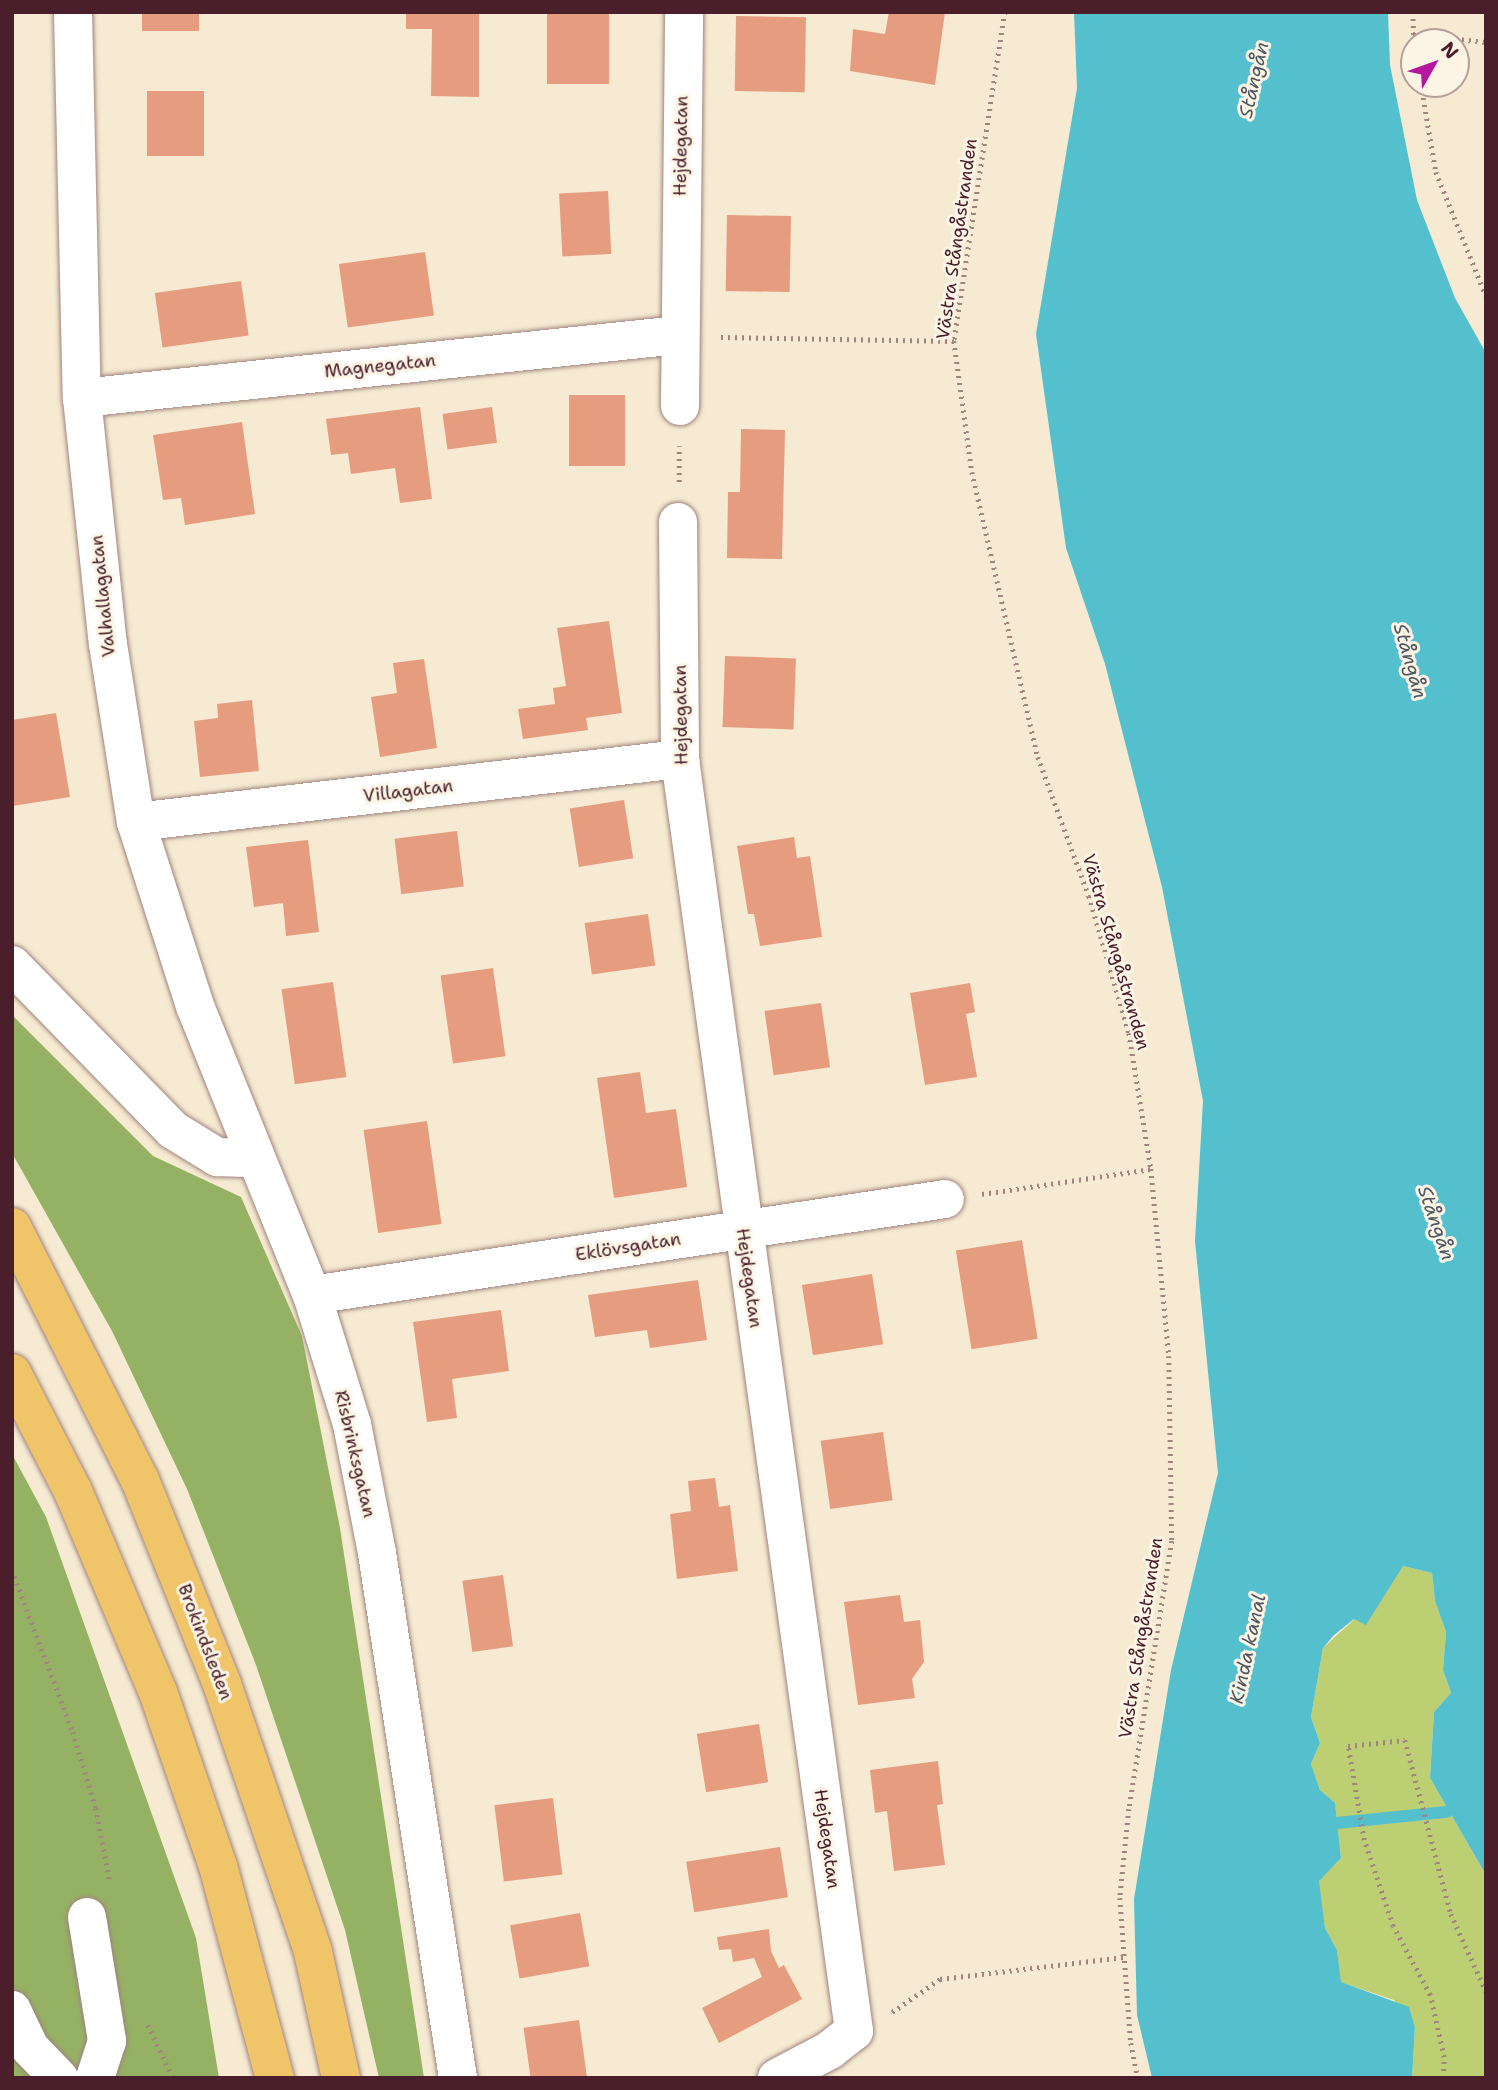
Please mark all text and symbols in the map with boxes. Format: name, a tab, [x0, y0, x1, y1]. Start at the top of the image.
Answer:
north arrow	[1400, 28, 1470, 98]
text: N	[1436, 37, 1464, 64]
water label: Stångån	[1234, 40, 1274, 120]
street label: Hejdegatan	[669, 96, 693, 196]
street label: Västra Stångåstranden	[932, 137, 982, 341]
street label: Magnegatan	[323, 349, 437, 383]
street label: Valhallagatan	[86, 534, 120, 658]
water label: Stångån	[1388, 621, 1432, 701]
street label: Hejdegatan	[669, 665, 693, 765]
street label: Villagatan	[362, 775, 454, 807]
street label: Västra Stångåstranden	[1078, 851, 1154, 1053]
water label: Stångån	[1413, 1183, 1459, 1263]
street label: Hejdegatan	[731, 1227, 767, 1329]
street label: Eklövsgatan	[574, 1228, 682, 1266]
street label: Risbrinksgatan	[330, 1388, 380, 1520]
street label: Västra Stångåstranden	[1114, 1536, 1168, 1740]
street label: Brokindsleden	[173, 1581, 237, 1703]
water label: Kinda kanal	[1225, 1592, 1271, 1706]
street label: Hejdegatan	[809, 1788, 845, 1890]

